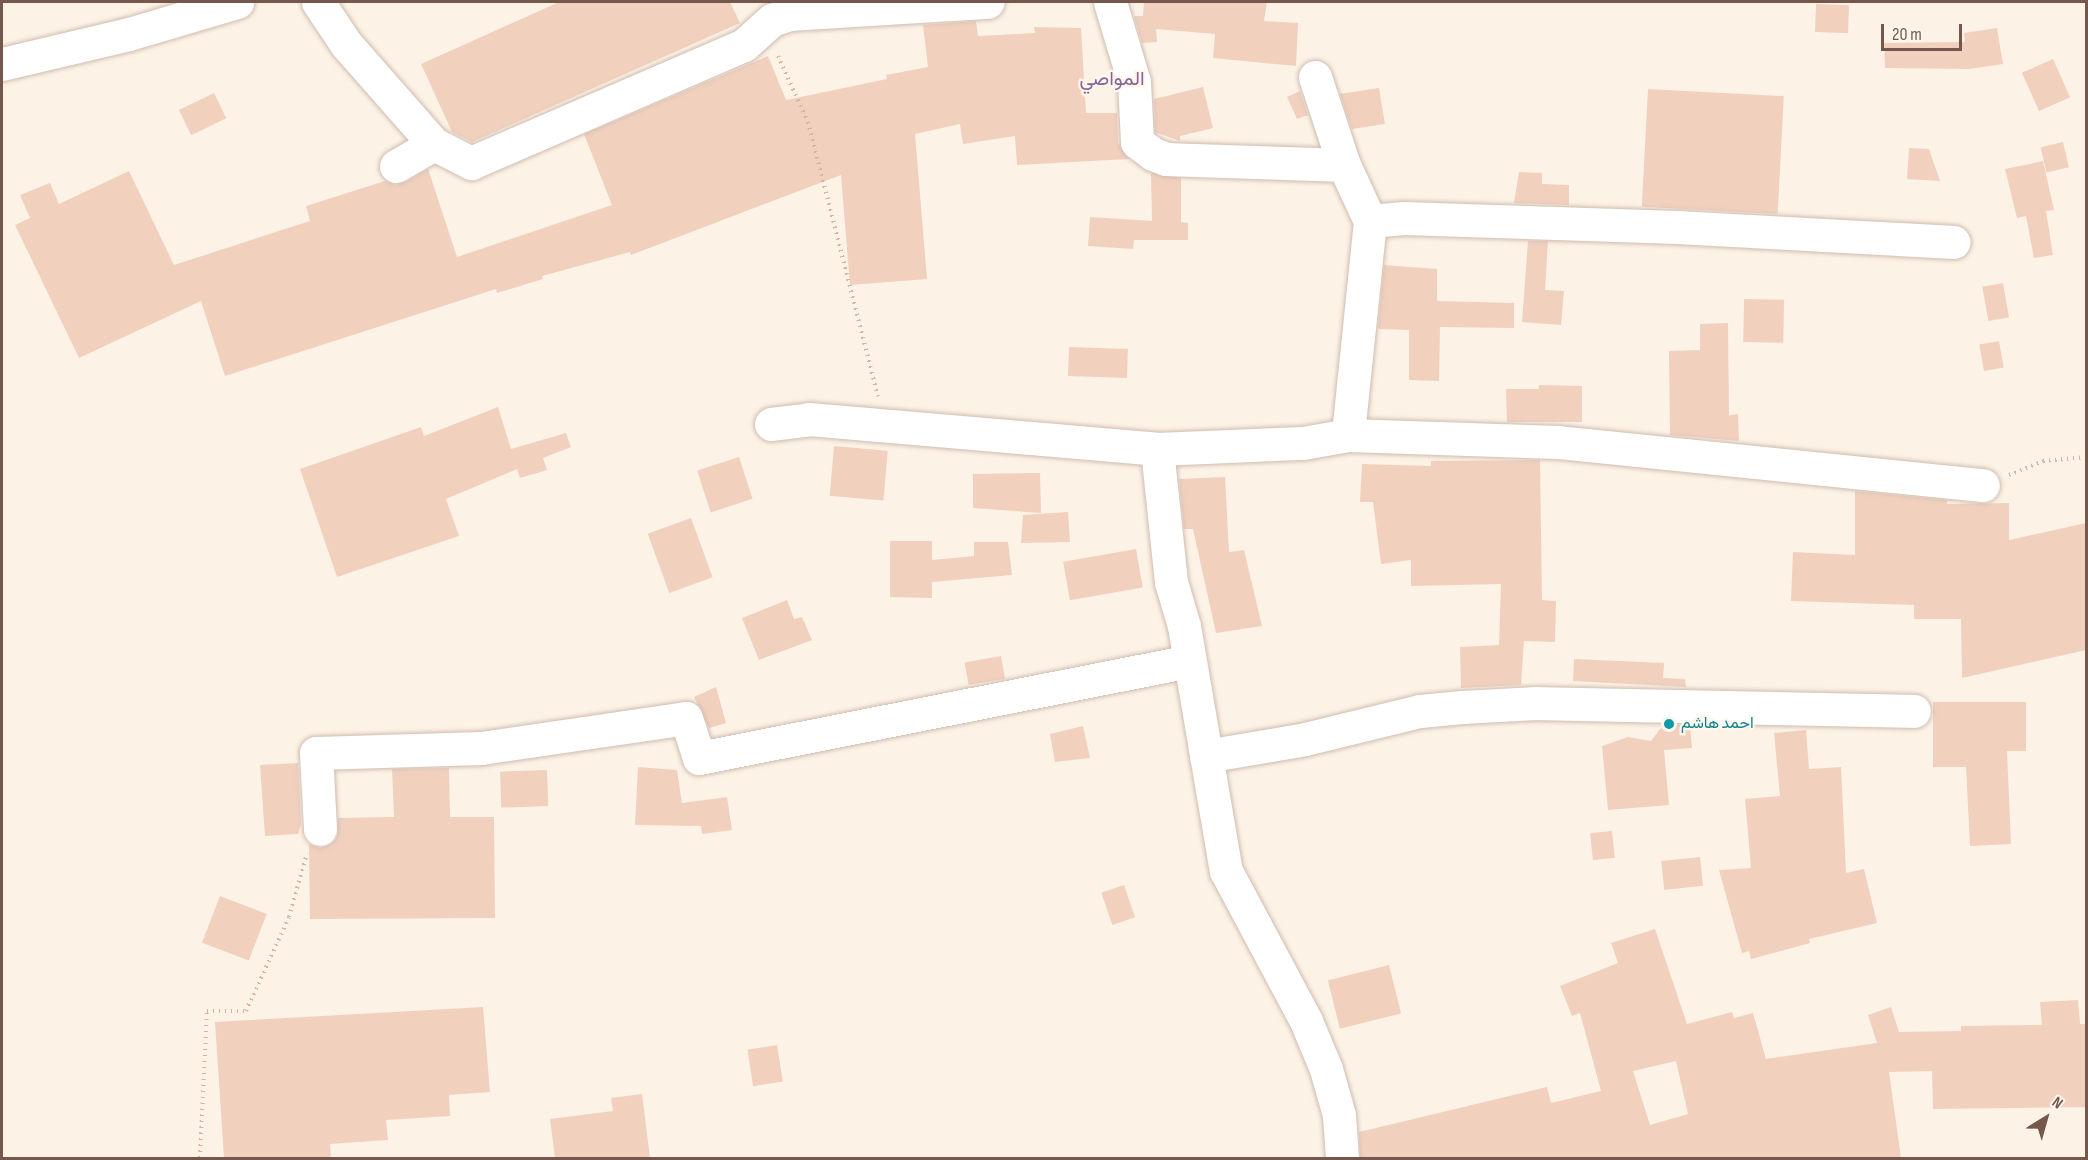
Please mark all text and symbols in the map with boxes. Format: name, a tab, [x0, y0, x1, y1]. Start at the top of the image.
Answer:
scale bar	[1884, 12, 1965, 50]
text: 20 m	[1892, 24, 1922, 45]
district label: المواصي	[1079, 67, 1145, 91]
place label: احمد هاشم	[1681, 714, 1754, 734]
marker: احمد هاشم	[1662, 717, 1676, 731]
north arrow	[2016, 1088, 2076, 1148]
text: N	[2048, 1093, 2066, 1113]

